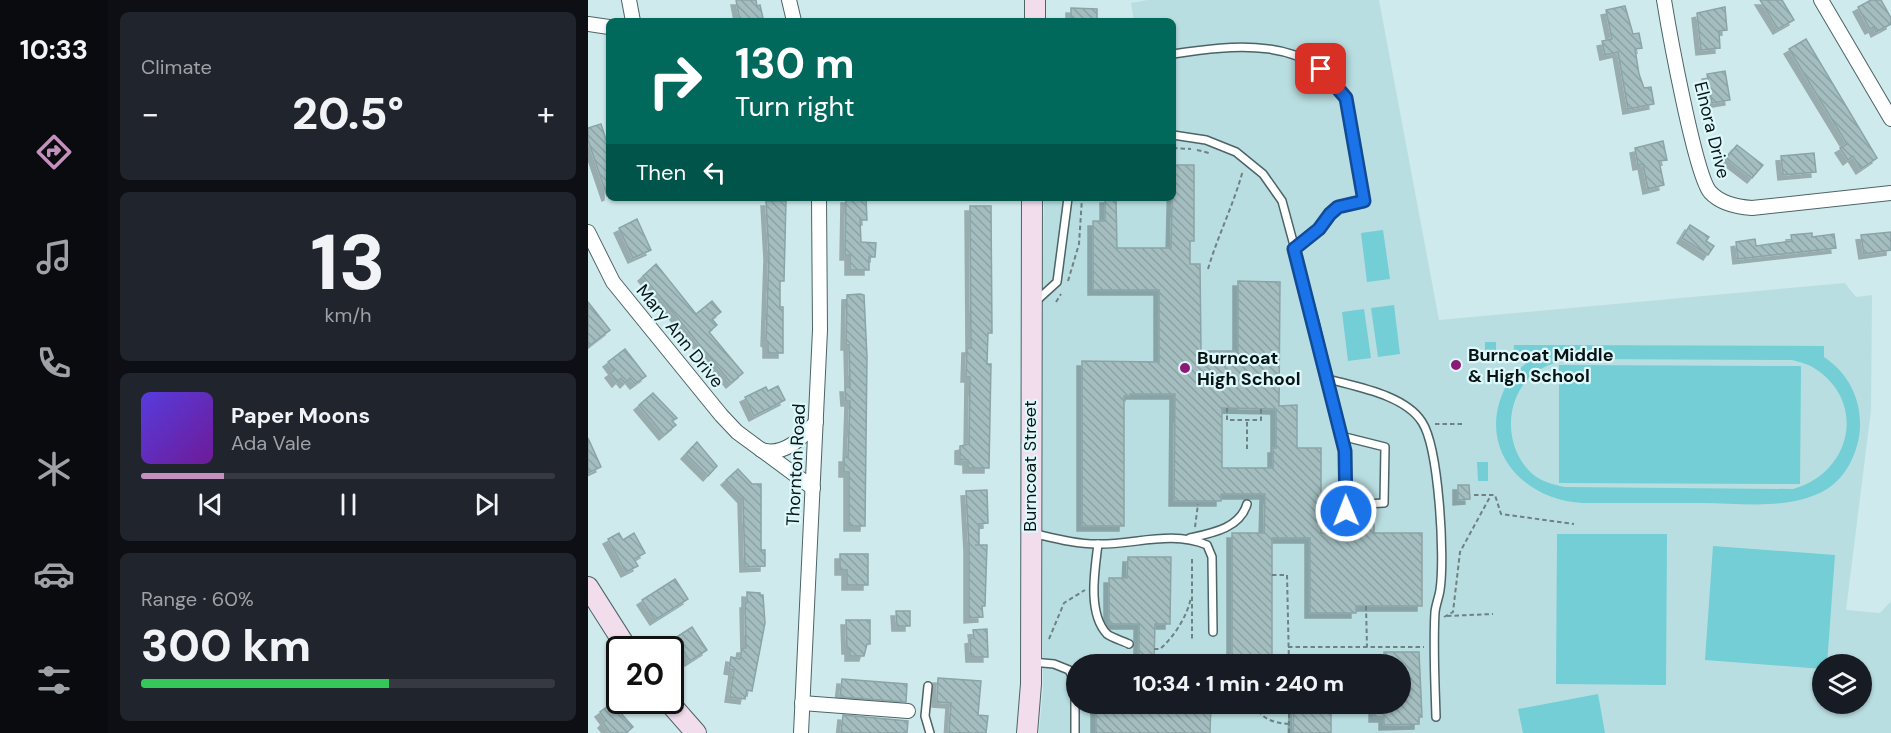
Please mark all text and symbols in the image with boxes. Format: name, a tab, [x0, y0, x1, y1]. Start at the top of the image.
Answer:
text: 10:33	[20, 32, 88, 67]
text: 130 m	[735, 36, 855, 91]
icon: right	[636, 42, 714, 120]
pin	[1295, 43, 1346, 94]
icon: arrive	[1304, 52, 1337, 85]
text: Climate	[141, 54, 212, 80]
street label: Elnora Drive	[1688, 79, 1736, 181]
text: 20.5°	[292, 84, 404, 143]
text: Turn right	[735, 89, 855, 124]
text: −	[141, 92, 159, 135]
text: +	[537, 92, 555, 135]
icon: directions	[33, 131, 75, 173]
icon: left	[698, 156, 731, 189]
text: Then	[636, 158, 686, 187]
text: 13	[310, 212, 386, 313]
icon: music	[33, 236, 75, 278]
street label: Mary Ann Drive	[631, 279, 729, 393]
text: km/h	[324, 302, 372, 328]
icon: phone	[33, 342, 75, 384]
place label: Burncoat Middle & High School	[1468, 343, 1614, 388]
place label: Burncoat High School	[1197, 346, 1301, 391]
marker: Burncoat Middle & High School	[1449, 358, 1463, 372]
marker: Burncoat High School	[1178, 361, 1192, 375]
street label: Burncoat Street	[1018, 400, 1042, 532]
text: Paper Moons	[231, 401, 370, 430]
street label: Thornton Road	[781, 403, 811, 527]
text: Ada Vale	[231, 430, 311, 456]
icon: climate	[33, 448, 75, 490]
position arrow	[1314, 479, 1378, 543]
icon: previous	[194, 488, 227, 521]
icon: pause	[332, 488, 365, 521]
icon: next	[470, 488, 503, 521]
icon: car	[33, 553, 75, 595]
text: Range · 60%	[141, 586, 254, 612]
text: 300 km	[141, 616, 311, 675]
speed limit sign: 20	[606, 636, 684, 714]
map controls	[1812, 654, 1872, 714]
button: layers	[1812, 654, 1872, 714]
icon: filters	[33, 659, 75, 701]
text: 10:34 · 1 min · 240 m	[1133, 669, 1344, 698]

